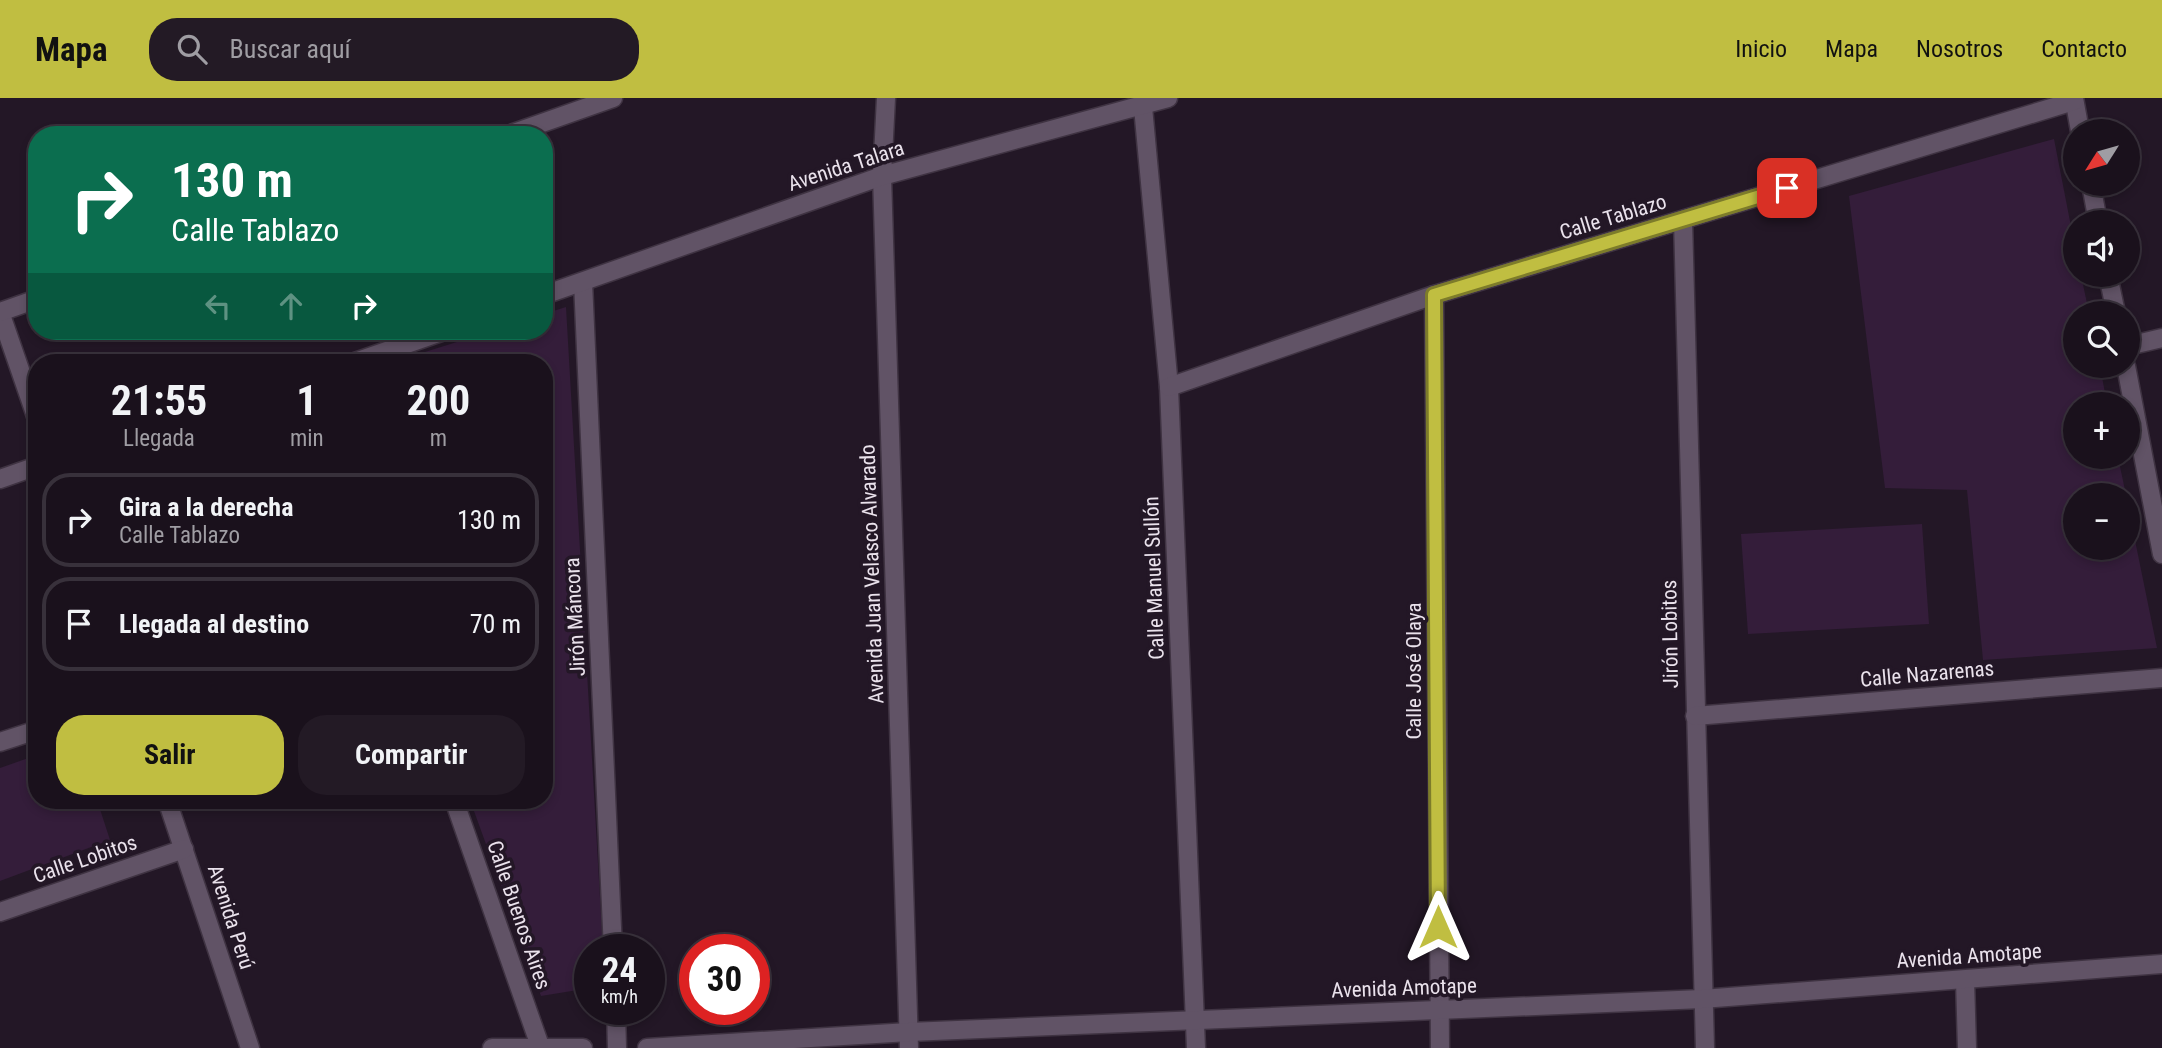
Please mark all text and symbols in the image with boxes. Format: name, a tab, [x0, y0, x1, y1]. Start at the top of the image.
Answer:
search box	[149, 18, 639, 81]
text: Mapa	[35, 30, 107, 69]
icon: search	[173, 30, 211, 68]
text: Buscar aquí	[229, 34, 351, 64]
text: Inicio	[1735, 35, 1787, 63]
text: Mapa	[1825, 35, 1878, 63]
text: Nosotros	[1916, 35, 2003, 63]
text: Contacto	[2041, 35, 2127, 63]
north arrow	[2063, 119, 2140, 196]
map controls	[2063, 119, 2140, 560]
street label: Avenida Talara	[785, 136, 907, 196]
text: 130 m	[171, 152, 293, 209]
icon: right	[56, 154, 147, 245]
pin	[1757, 158, 1817, 218]
icon: arrive	[1768, 169, 1806, 207]
street label: Calle Tablazo	[1557, 189, 1669, 245]
button: sound	[2063, 210, 2140, 287]
text: Calle Tablazo	[171, 211, 339, 249]
icon: left	[199, 287, 237, 325]
icon: ahead	[272, 287, 310, 325]
icon: right	[345, 287, 383, 325]
button: search	[2063, 301, 2140, 378]
text: 21:55	[111, 376, 207, 425]
text: 1	[296, 376, 317, 425]
text: 200	[406, 376, 470, 425]
button: +	[2063, 392, 2140, 469]
text: Llegada	[123, 425, 195, 452]
text: min	[290, 425, 324, 452]
text: m	[430, 425, 447, 452]
street label: Avenida Juan Velasco Alvarado	[855, 444, 889, 704]
button: −	[2063, 483, 2140, 560]
text: Gira a la derecha	[119, 492, 293, 522]
street label: Calle Manuel Sullón	[1139, 496, 1169, 660]
icon: right	[60, 501, 98, 539]
text: 130 m	[457, 505, 521, 535]
text: Calle Tablazo	[119, 522, 240, 549]
street label: Jirón Máncora	[560, 557, 590, 677]
street label: Jirón Lobitos	[1657, 580, 1683, 688]
street label: Calle José Olaya	[1402, 602, 1426, 740]
icon: arrive	[60, 605, 98, 643]
text: Llegada al destino	[119, 609, 309, 639]
text: 70 m	[470, 609, 521, 639]
street label: Calle Nazarenas	[1859, 656, 1995, 692]
button: Salir	[56, 715, 284, 795]
button: Compartir	[298, 715, 525, 795]
street label: Calle Lobitos	[30, 830, 140, 888]
street label: Calle Buenos Aires	[482, 838, 556, 992]
street label: Avenida Perú	[203, 862, 259, 972]
position arrow	[1401, 890, 1475, 964]
speed limit sign: 30	[679, 934, 770, 1025]
street label: Avenida Amotape	[1896, 939, 2043, 973]
text: 24	[602, 950, 637, 991]
street label: Avenida Amotape	[1331, 973, 1477, 1003]
text: km/h	[601, 986, 638, 1007]

